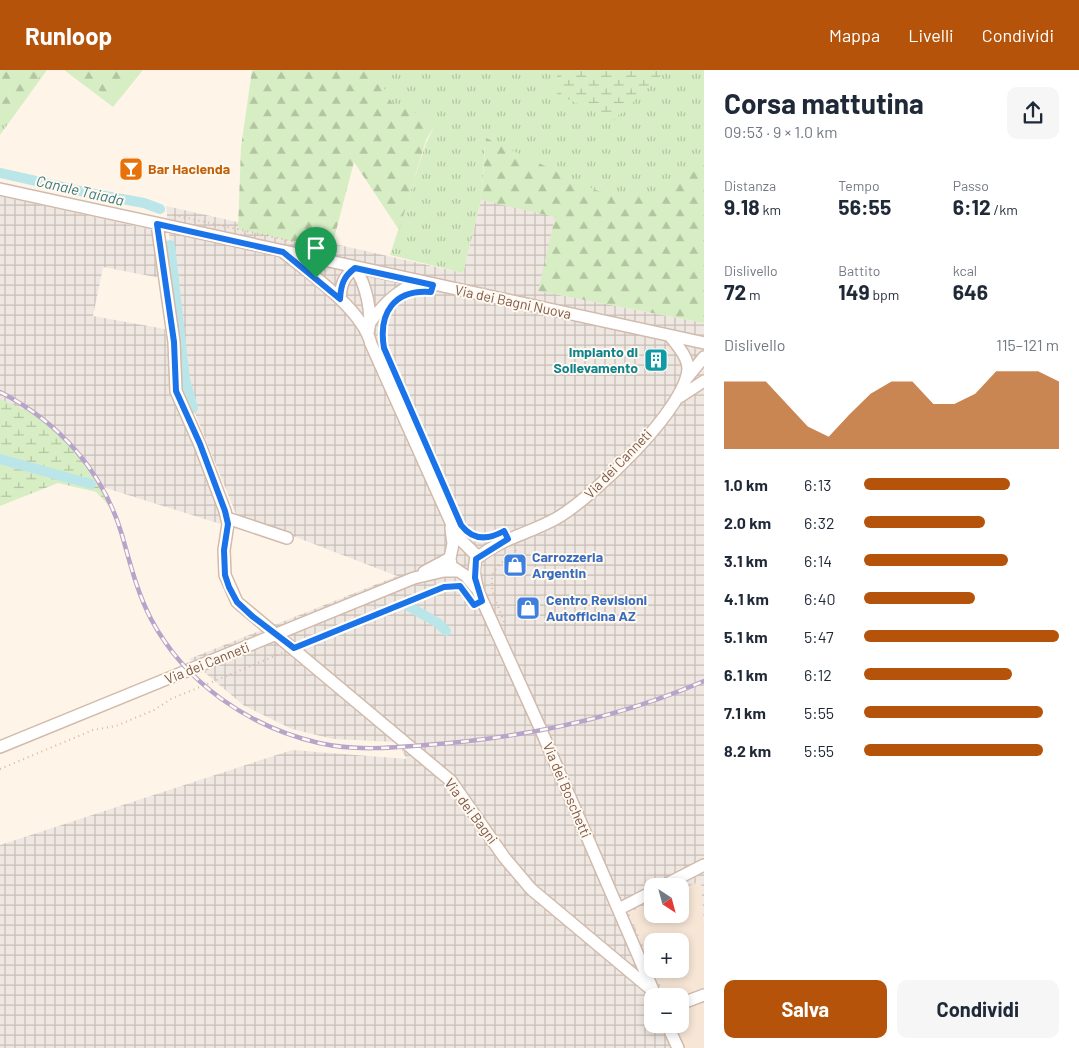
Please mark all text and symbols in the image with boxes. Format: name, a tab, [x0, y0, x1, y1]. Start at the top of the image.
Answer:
text: Runloop	[25, 21, 112, 50]
text: Mappa	[829, 24, 880, 46]
text: Livelli	[908, 24, 954, 46]
text: Condividi	[982, 24, 1054, 46]
text: Corsa mattutina	[724, 86, 924, 120]
button: share	[1007, 87, 1059, 139]
text: 09:53 · 9 × 1.0 km	[724, 122, 838, 141]
bar icon: Bar Hacienda	[118, 156, 144, 182]
place label: Bar Hacienda	[148, 160, 230, 177]
water label: Canale Taiada	[35, 171, 126, 209]
text: Distanza	[724, 177, 776, 194]
text: Tempo	[838, 177, 880, 194]
text: Passo	[953, 177, 989, 194]
text: 9.18	[724, 194, 760, 219]
text: 56:55	[838, 194, 891, 219]
text: 6:12	[953, 194, 991, 219]
text: km	[760, 201, 781, 218]
text: /km	[991, 201, 1018, 218]
pin	[295, 227, 337, 278]
icon: arrive	[302, 234, 330, 262]
text: Dislivello	[724, 262, 778, 279]
text: Battito	[838, 262, 880, 279]
text: kcal	[953, 262, 977, 279]
text: 72	[724, 279, 746, 304]
text: 149	[838, 279, 870, 304]
text: 646	[953, 279, 988, 304]
street label: Via dei Bagni Nuova	[453, 281, 573, 322]
text: m	[746, 286, 761, 303]
text: bpm	[870, 286, 899, 303]
text: Dislivello	[724, 335, 785, 354]
text: 115–121 m	[996, 335, 1059, 354]
place label: Impianto di Sollevamento	[554, 343, 638, 376]
building icon: Impianto di Sollevamento	[643, 347, 669, 373]
street label: Via dei Canneti	[580, 425, 655, 502]
text: 1.0 km	[724, 475, 768, 494]
text: 6:13	[804, 475, 832, 494]
text: 2.0 km	[724, 513, 771, 532]
text: 6:32	[804, 513, 834, 532]
place label: Carrozzeria Argentin	[532, 548, 603, 581]
text: 3.1 km	[724, 551, 768, 570]
text: 6:14	[804, 551, 832, 570]
shop icon: Carrozzeria Argentin	[502, 552, 528, 578]
text: 4.1 km	[724, 589, 769, 608]
text: 6:40	[804, 589, 836, 608]
place label: Centro Revisioni Autofficina AZ	[546, 591, 647, 624]
shop icon: Centro Revisioni Autofficina AZ	[515, 595, 541, 621]
text: 5.1 km	[724, 627, 768, 646]
text: 5:47	[804, 627, 834, 646]
street label: Via dei Canneti	[162, 638, 252, 687]
text: 6.1 km	[724, 665, 768, 684]
text: 6:12	[804, 665, 832, 684]
text: 7.1 km	[724, 703, 766, 722]
text: 5:55	[804, 703, 834, 722]
street label: Via dei Boschetti	[540, 739, 595, 840]
text: 8.2 km	[724, 741, 771, 760]
text: 5:55	[804, 741, 834, 760]
street label: Via dei Bagni	[441, 775, 502, 847]
north arrow	[644, 878, 689, 922]
map controls	[644, 878, 689, 1033]
button: +	[644, 933, 689, 978]
button: Salva	[724, 980, 887, 1038]
button: Condividi	[897, 980, 1059, 1038]
button: −	[644, 988, 689, 1033]

